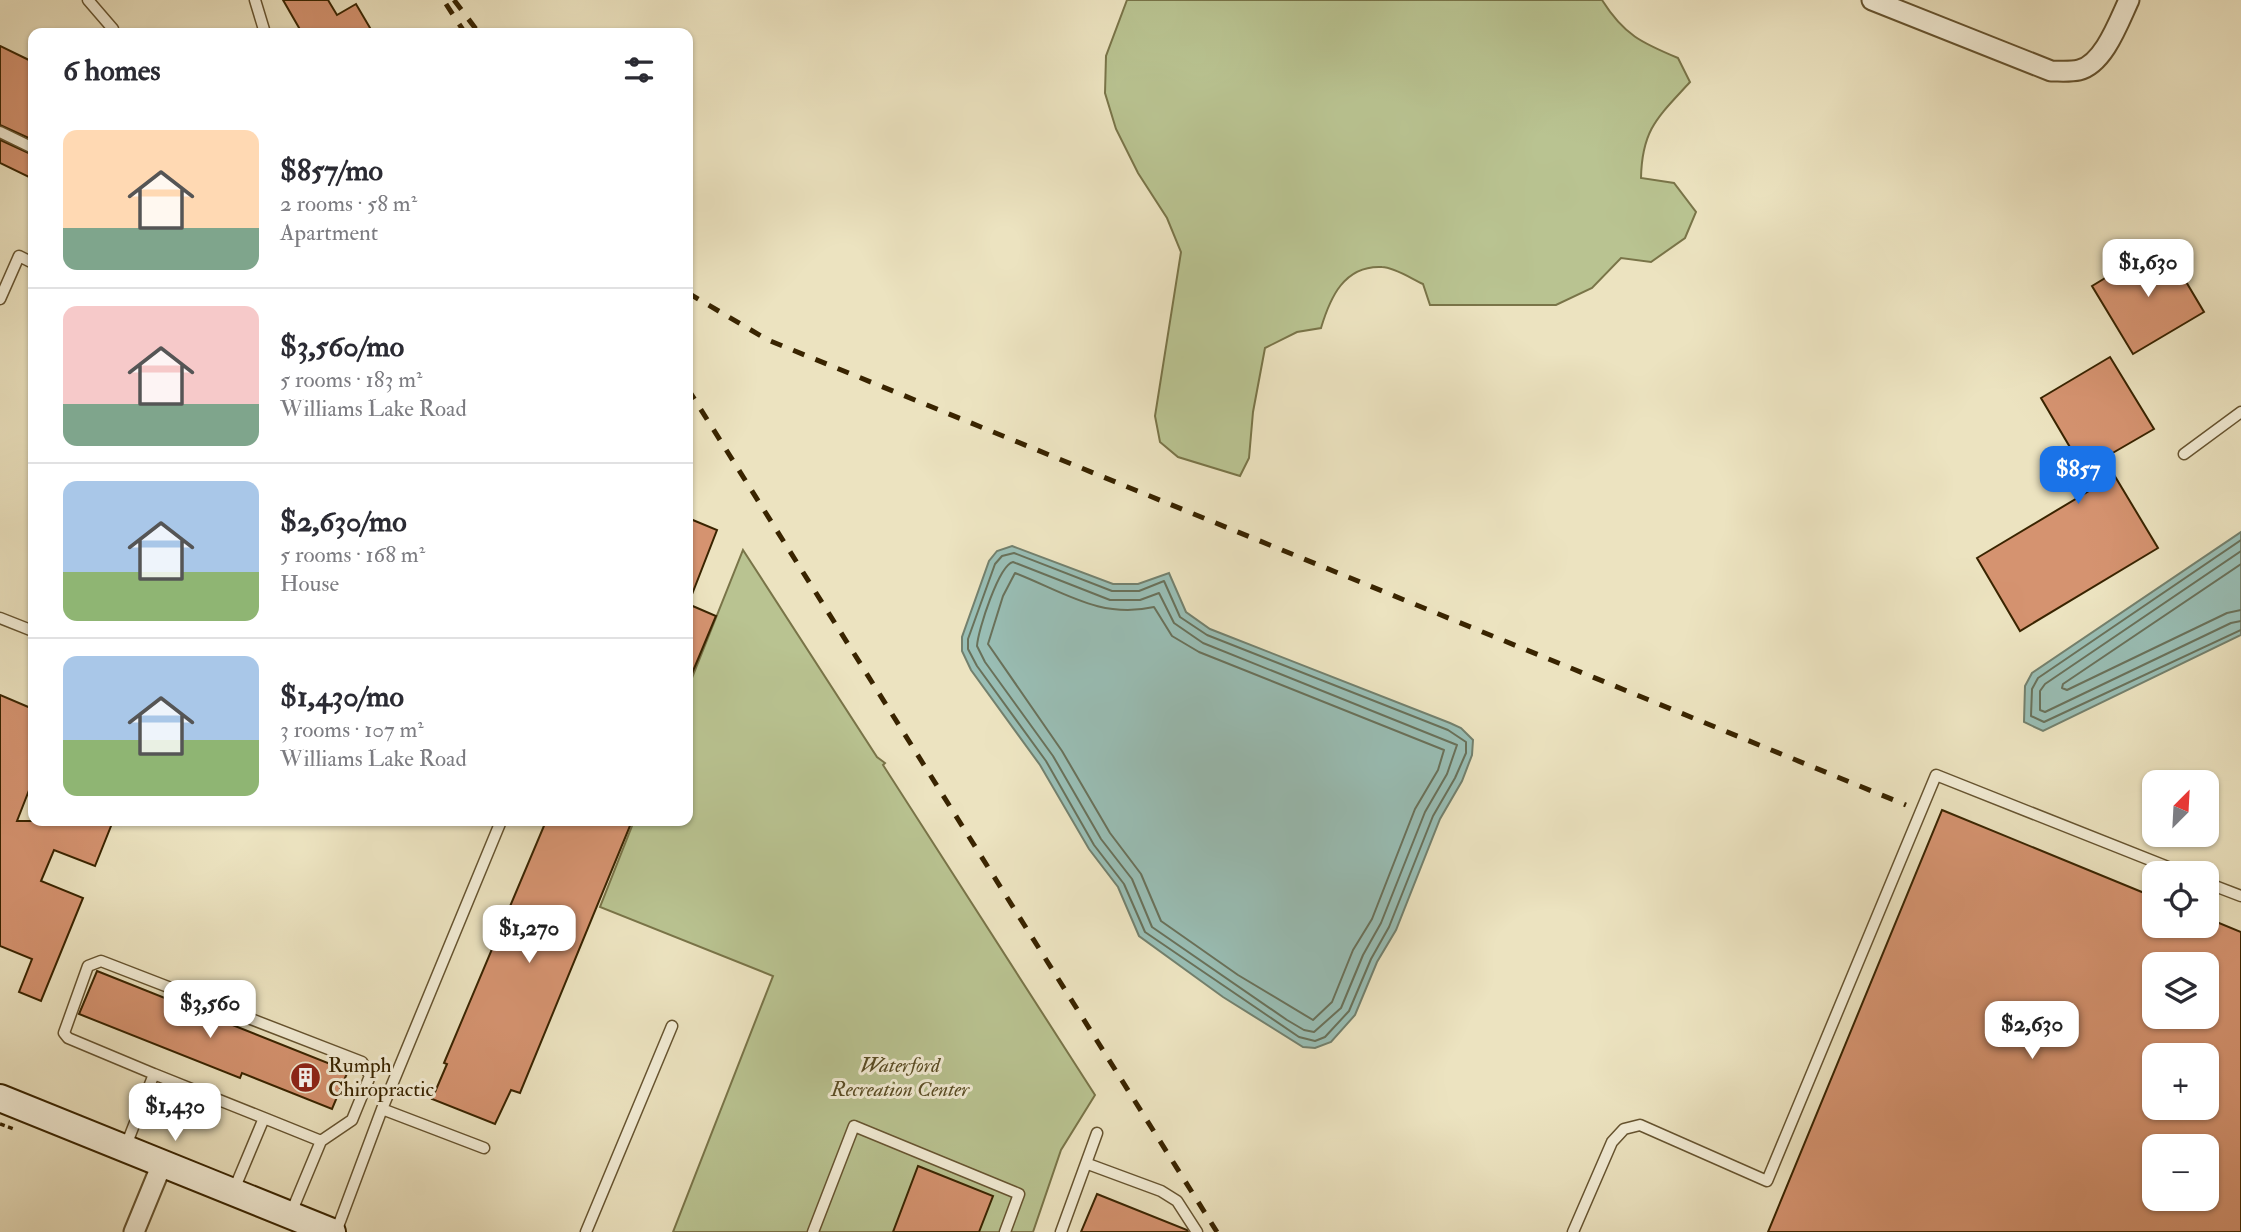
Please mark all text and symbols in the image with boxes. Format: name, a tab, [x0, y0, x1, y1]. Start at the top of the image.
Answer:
icon: filters	[620, 51, 658, 89]
text: 6 homes	[63, 52, 161, 89]
text: $857/mo	[280, 152, 383, 189]
icon: home	[119, 158, 203, 242]
text: 2 rooms · 58 m²	[280, 189, 417, 218]
text: Apartment	[280, 218, 378, 247]
pin: $1,630	[2091, 240, 2205, 299]
text: $1,630	[2119, 247, 2177, 276]
text: $3,560/mo	[280, 328, 404, 365]
icon: home	[119, 334, 203, 418]
text: 5 rooms · 183 m²	[280, 365, 423, 394]
text: Williams Lake Road	[280, 394, 467, 423]
pin: $857	[2037, 447, 2119, 506]
text: $857	[2056, 454, 2100, 483]
text: $2,630/mo	[280, 503, 407, 540]
icon: home	[119, 509, 203, 593]
text: 5 rooms · 168 m²	[280, 540, 425, 569]
text: House	[280, 569, 339, 598]
text: $1,430/mo	[280, 678, 404, 715]
icon: home	[119, 684, 203, 768]
text: 3 rooms · 107 m²	[280, 715, 424, 744]
text: Williams Lake Road	[280, 744, 467, 773]
north arrow	[2142, 770, 2219, 847]
map controls	[2142, 770, 2219, 1211]
button: locate	[2142, 861, 2219, 938]
pin: $1,270	[472, 906, 586, 965]
text: $1,270	[499, 913, 559, 942]
button: layers	[2142, 952, 2219, 1029]
pin: $3,560	[153, 981, 267, 1040]
text: $3,560	[180, 988, 240, 1017]
pin: $2,630	[1975, 1002, 2089, 1061]
text: $2,630	[2001, 1009, 2063, 1038]
button: +	[2142, 1043, 2219, 1120]
place label: Rumph Chiropractic	[328, 1052, 435, 1103]
park label: Waterford Recreation Center	[830, 1052, 970, 1103]
building icon: Rumph Chiropractic	[288, 1060, 322, 1094]
pin: $1,430	[118, 1084, 232, 1143]
text: $1,430	[145, 1091, 205, 1120]
button: −	[2142, 1134, 2219, 1211]

